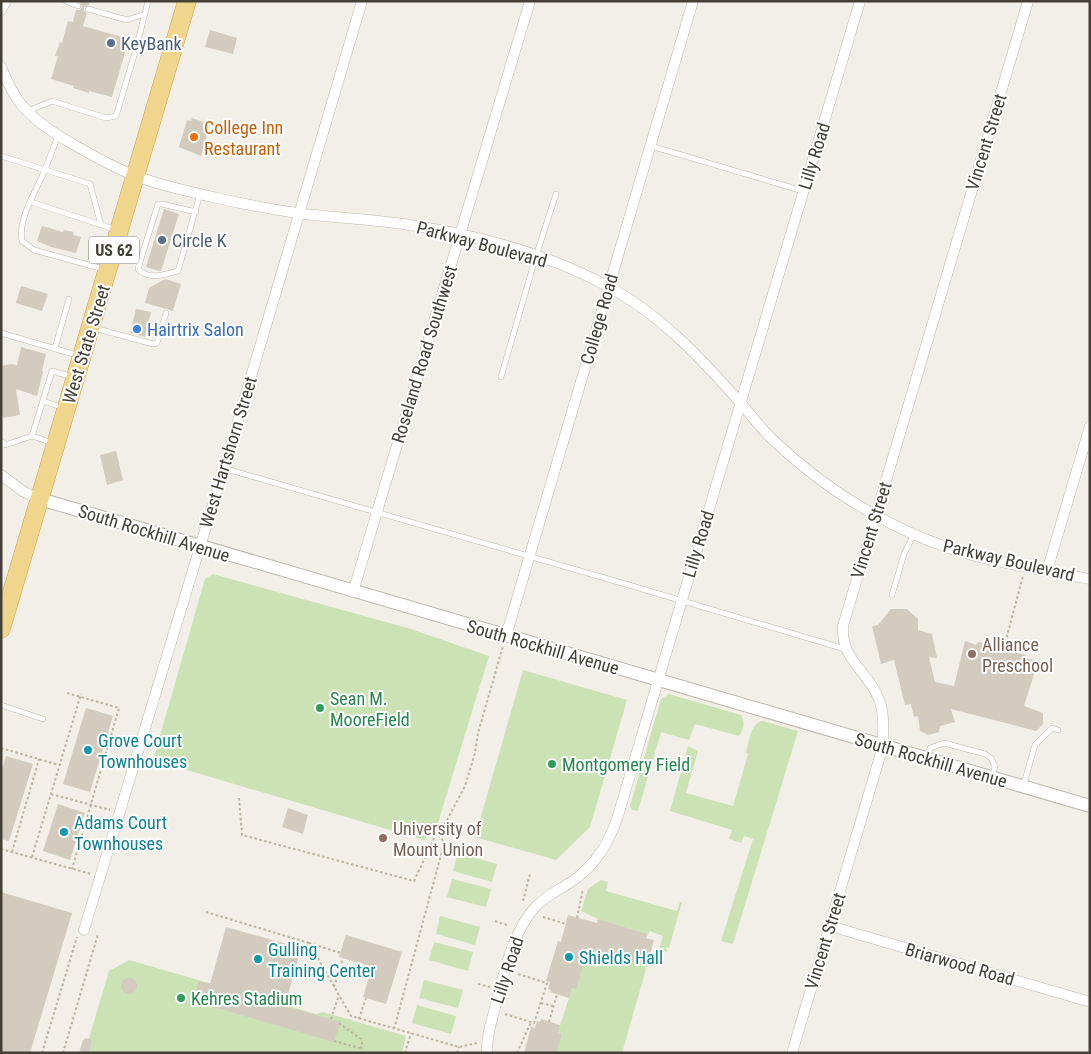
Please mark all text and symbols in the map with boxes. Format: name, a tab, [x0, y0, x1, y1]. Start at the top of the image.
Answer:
place label: KeyBank	[121, 33, 182, 54]
marker: KeyBank	[105, 37, 117, 49]
street label: Vincent Street	[961, 91, 1011, 193]
place label: College Inn Restaurant	[204, 117, 283, 159]
street label: Lilly Road	[794, 120, 834, 192]
marker: College Inn Restaurant	[188, 131, 200, 143]
street label: Parkway Boulevard	[414, 216, 550, 272]
place label: Circle K	[172, 230, 227, 251]
marker: Circle K	[156, 234, 168, 246]
road number: US 62	[89, 236, 139, 264]
street label: Roseland Road Southwest	[387, 263, 461, 445]
street label: College Road	[576, 271, 622, 367]
street label: West State Street	[58, 282, 114, 406]
place label: Hairtrix Salon	[147, 319, 244, 340]
marker: Hairtrix Salon	[131, 323, 143, 335]
street label: West Hartshorn Street	[195, 374, 261, 530]
street label: Vincent Street	[846, 479, 896, 581]
street label: South Rockhill Avenue	[76, 500, 232, 566]
street label: Lilly Road	[678, 508, 718, 580]
street label: Parkway Boulevard	[941, 535, 1077, 585]
street label: South Rockhill Avenue	[465, 615, 621, 679]
place label: Alliance Preschool	[982, 634, 1053, 676]
marker: Alliance Preschool	[966, 648, 978, 660]
place label: Sean M. MooreField	[330, 688, 410, 730]
marker: Sean M. MooreField	[314, 702, 326, 714]
street label: South Rockhill Avenue	[853, 728, 1009, 792]
place label: Grove Court Townhouses	[98, 730, 187, 772]
marker: Grove Court Townhouses	[82, 744, 94, 756]
place label: Montgomery Field	[562, 754, 690, 775]
marker: Montgomery Field	[546, 758, 558, 770]
place label: Adams Court Townhouses	[74, 812, 167, 854]
place label: University of Mount Union	[393, 818, 483, 860]
marker: Adams Court Townhouses	[58, 826, 70, 838]
marker: University of Mount Union	[377, 832, 389, 844]
street label: Vincent Street	[800, 890, 850, 992]
street label: Lilly Road	[486, 934, 528, 1006]
street label: Briarwood Road	[903, 938, 1017, 990]
place label: Gulling Training Center	[268, 939, 376, 981]
place label: Shields Hall	[579, 947, 663, 968]
marker: Shields Hall	[563, 951, 575, 963]
marker: Gulling Training Center	[252, 953, 264, 965]
place label: Kehres Stadium	[191, 988, 302, 1009]
marker: Kehres Stadium	[175, 992, 187, 1004]

